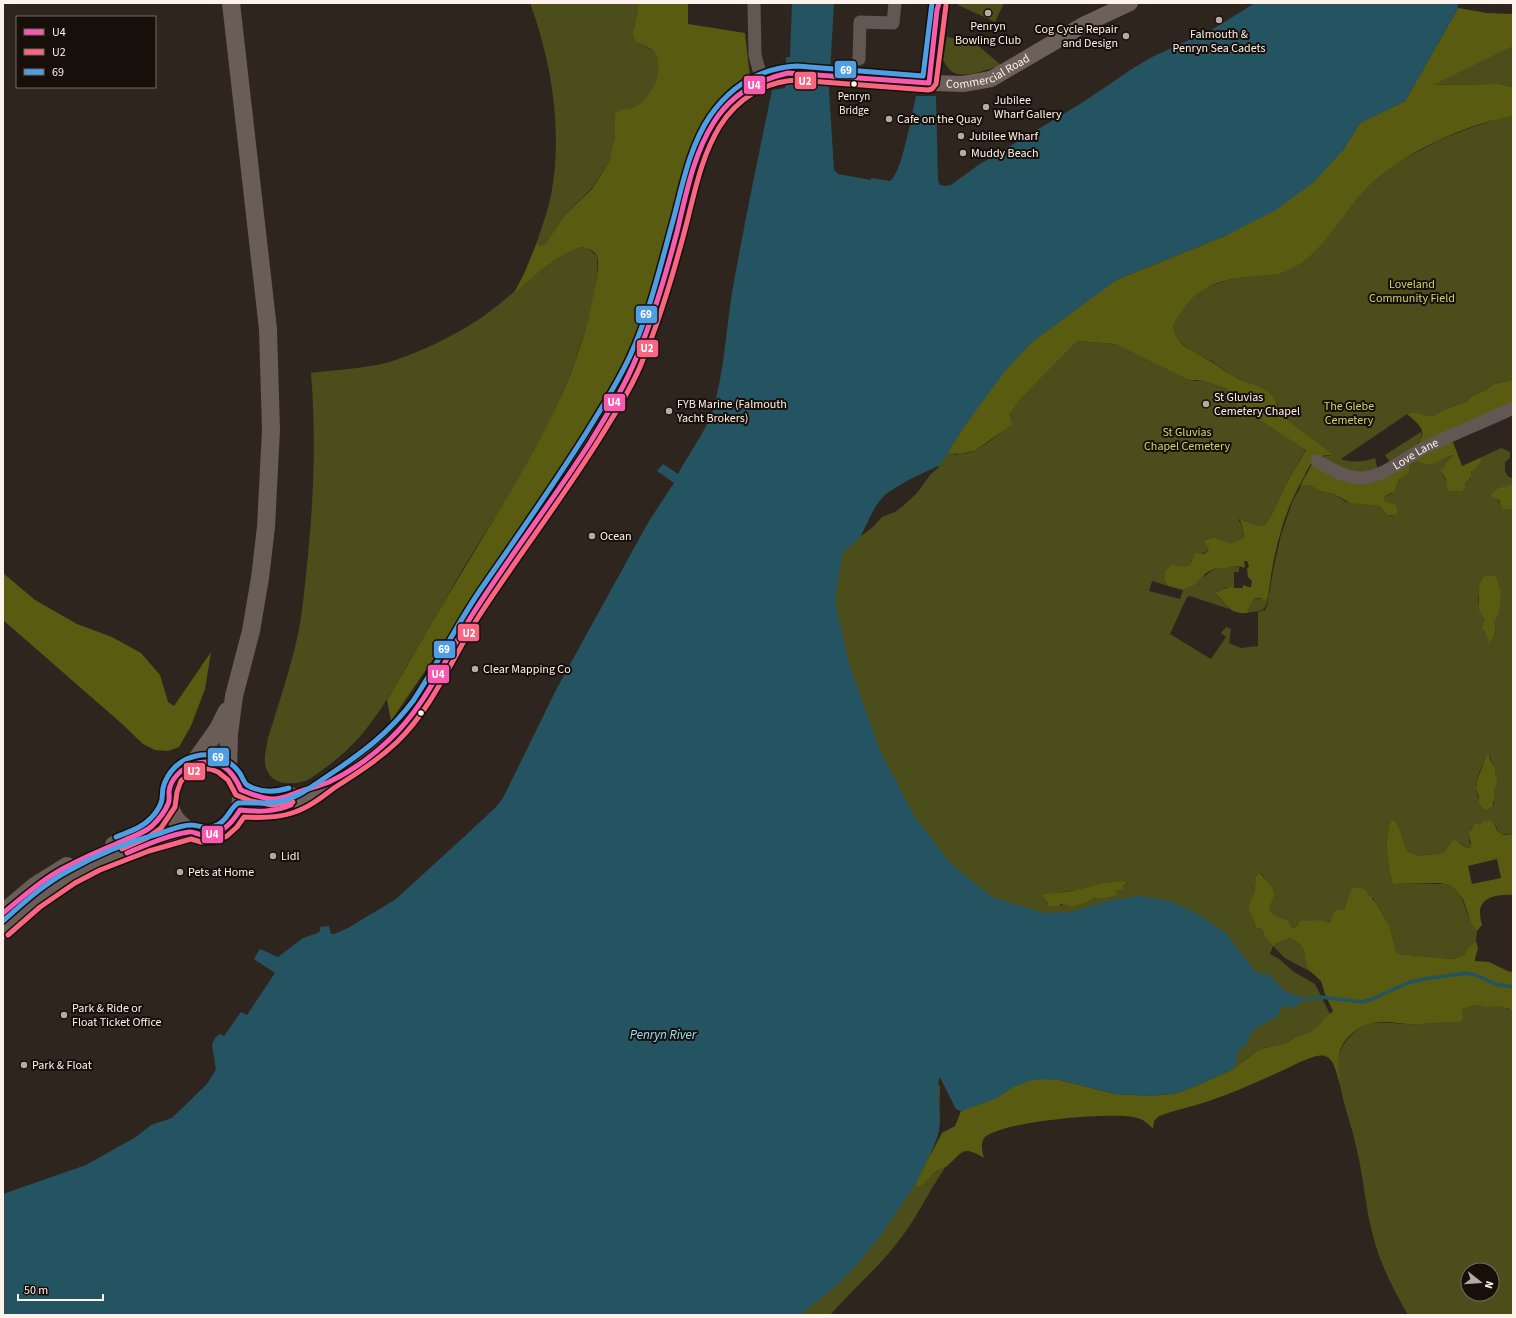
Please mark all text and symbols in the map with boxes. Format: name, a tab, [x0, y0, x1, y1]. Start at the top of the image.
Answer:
marker: Penryn Bowling Club	[983, 8, 993, 18]
marker: Falmouth & Penryn Sea Cadets	[1214, 15, 1224, 25]
legend	[16, 16, 156, 88]
place label: Penryn Bowling Club	[955, 18, 1021, 49]
place label: Cog Cycle Repair and Design	[1035, 21, 1119, 52]
text: U4	[52, 24, 66, 41]
place label: Falmouth & Penryn Sea Cadets	[1172, 26, 1266, 57]
marker: Cog Cycle Repair and Design	[1121, 31, 1131, 41]
text: U2	[52, 44, 66, 61]
street label: Commercial Road	[946, 50, 1033, 94]
line badge: 69	[834, 60, 857, 79]
text: 69	[840, 63, 852, 78]
text: 69	[52, 64, 64, 81]
line badge: U2	[794, 71, 817, 90]
text: U2	[798, 74, 812, 89]
line badge: U4	[743, 75, 766, 95]
text: U4	[747, 78, 761, 93]
marker: Penryn Bridge	[849, 79, 859, 89]
place label: Penryn Bridge	[838, 89, 870, 118]
place label: Jubilee Wharf Gallery	[994, 92, 1062, 123]
marker: Jubilee Wharf Gallery	[981, 102, 991, 112]
place label: Cafe on the Quay	[897, 111, 983, 128]
marker: Cafe on the Quay	[884, 114, 894, 124]
place label: Jubilee Wharf	[969, 128, 1038, 145]
marker: Jubilee Wharf	[956, 131, 966, 141]
place label: Muddy Beach	[971, 145, 1038, 162]
marker: Muddy Beach	[958, 148, 968, 158]
park label: Loveland Community Field	[1369, 276, 1455, 307]
line badge: 69	[635, 305, 658, 324]
text: 69	[640, 307, 652, 322]
line badge: U2	[636, 339, 659, 358]
text: U2	[640, 341, 654, 356]
place label: St Gluvias Cemetery Chapel	[1214, 389, 1300, 420]
line badge: U4	[603, 393, 626, 412]
text: U4	[607, 395, 621, 410]
place label: FYB Marine (Falmouth Yacht Brokers)	[676, 396, 787, 427]
park label: The Glebe Cemetery	[1324, 398, 1374, 429]
marker: St Gluvias Cemetery Chapel	[1201, 399, 1211, 409]
marker: FYB Marine (Falmouth Yacht Brokers)	[664, 406, 674, 416]
park label: St Gluvias Chapel Cemetery	[1144, 424, 1230, 455]
street label: Love Lane	[1390, 434, 1441, 474]
place label: Ocean	[600, 528, 632, 545]
marker: Ocean	[587, 531, 597, 541]
line badge: U2	[457, 623, 480, 642]
text: U2	[462, 626, 476, 641]
line badge: 69	[433, 640, 456, 659]
text: 69	[438, 642, 450, 657]
place label: Clear Mapping Co	[483, 661, 571, 678]
line badge: U4	[427, 664, 450, 684]
marker: Clear Mapping Co	[470, 664, 480, 674]
text: U4	[431, 667, 445, 682]
unlabelled marker	[416, 708, 426, 718]
line badge: 69	[207, 747, 230, 767]
text: 69	[212, 750, 224, 765]
line badge: U2	[183, 762, 206, 781]
text: U2	[187, 764, 201, 779]
line badge: U4	[201, 825, 224, 844]
text: U4	[205, 827, 219, 842]
place label: Lidl	[281, 848, 300, 865]
marker: Lidl	[268, 851, 278, 861]
place label: Pets at Home	[188, 864, 254, 881]
marker: Pets at Home	[175, 867, 185, 877]
place label: Park & Ride or Float Ticket Office	[72, 1000, 162, 1031]
marker: Park & Ride or Float Ticket Office	[59, 1010, 69, 1020]
water label: Penryn River	[630, 1026, 697, 1044]
place label: Park & Float	[32, 1057, 92, 1074]
marker: Park & Float	[19, 1060, 29, 1070]
north arrow	[1460, 1262, 1500, 1302]
scale bar	[18, 1276, 103, 1302]
text: N	[1481, 1279, 1497, 1290]
text: 50 m	[24, 1282, 48, 1299]

